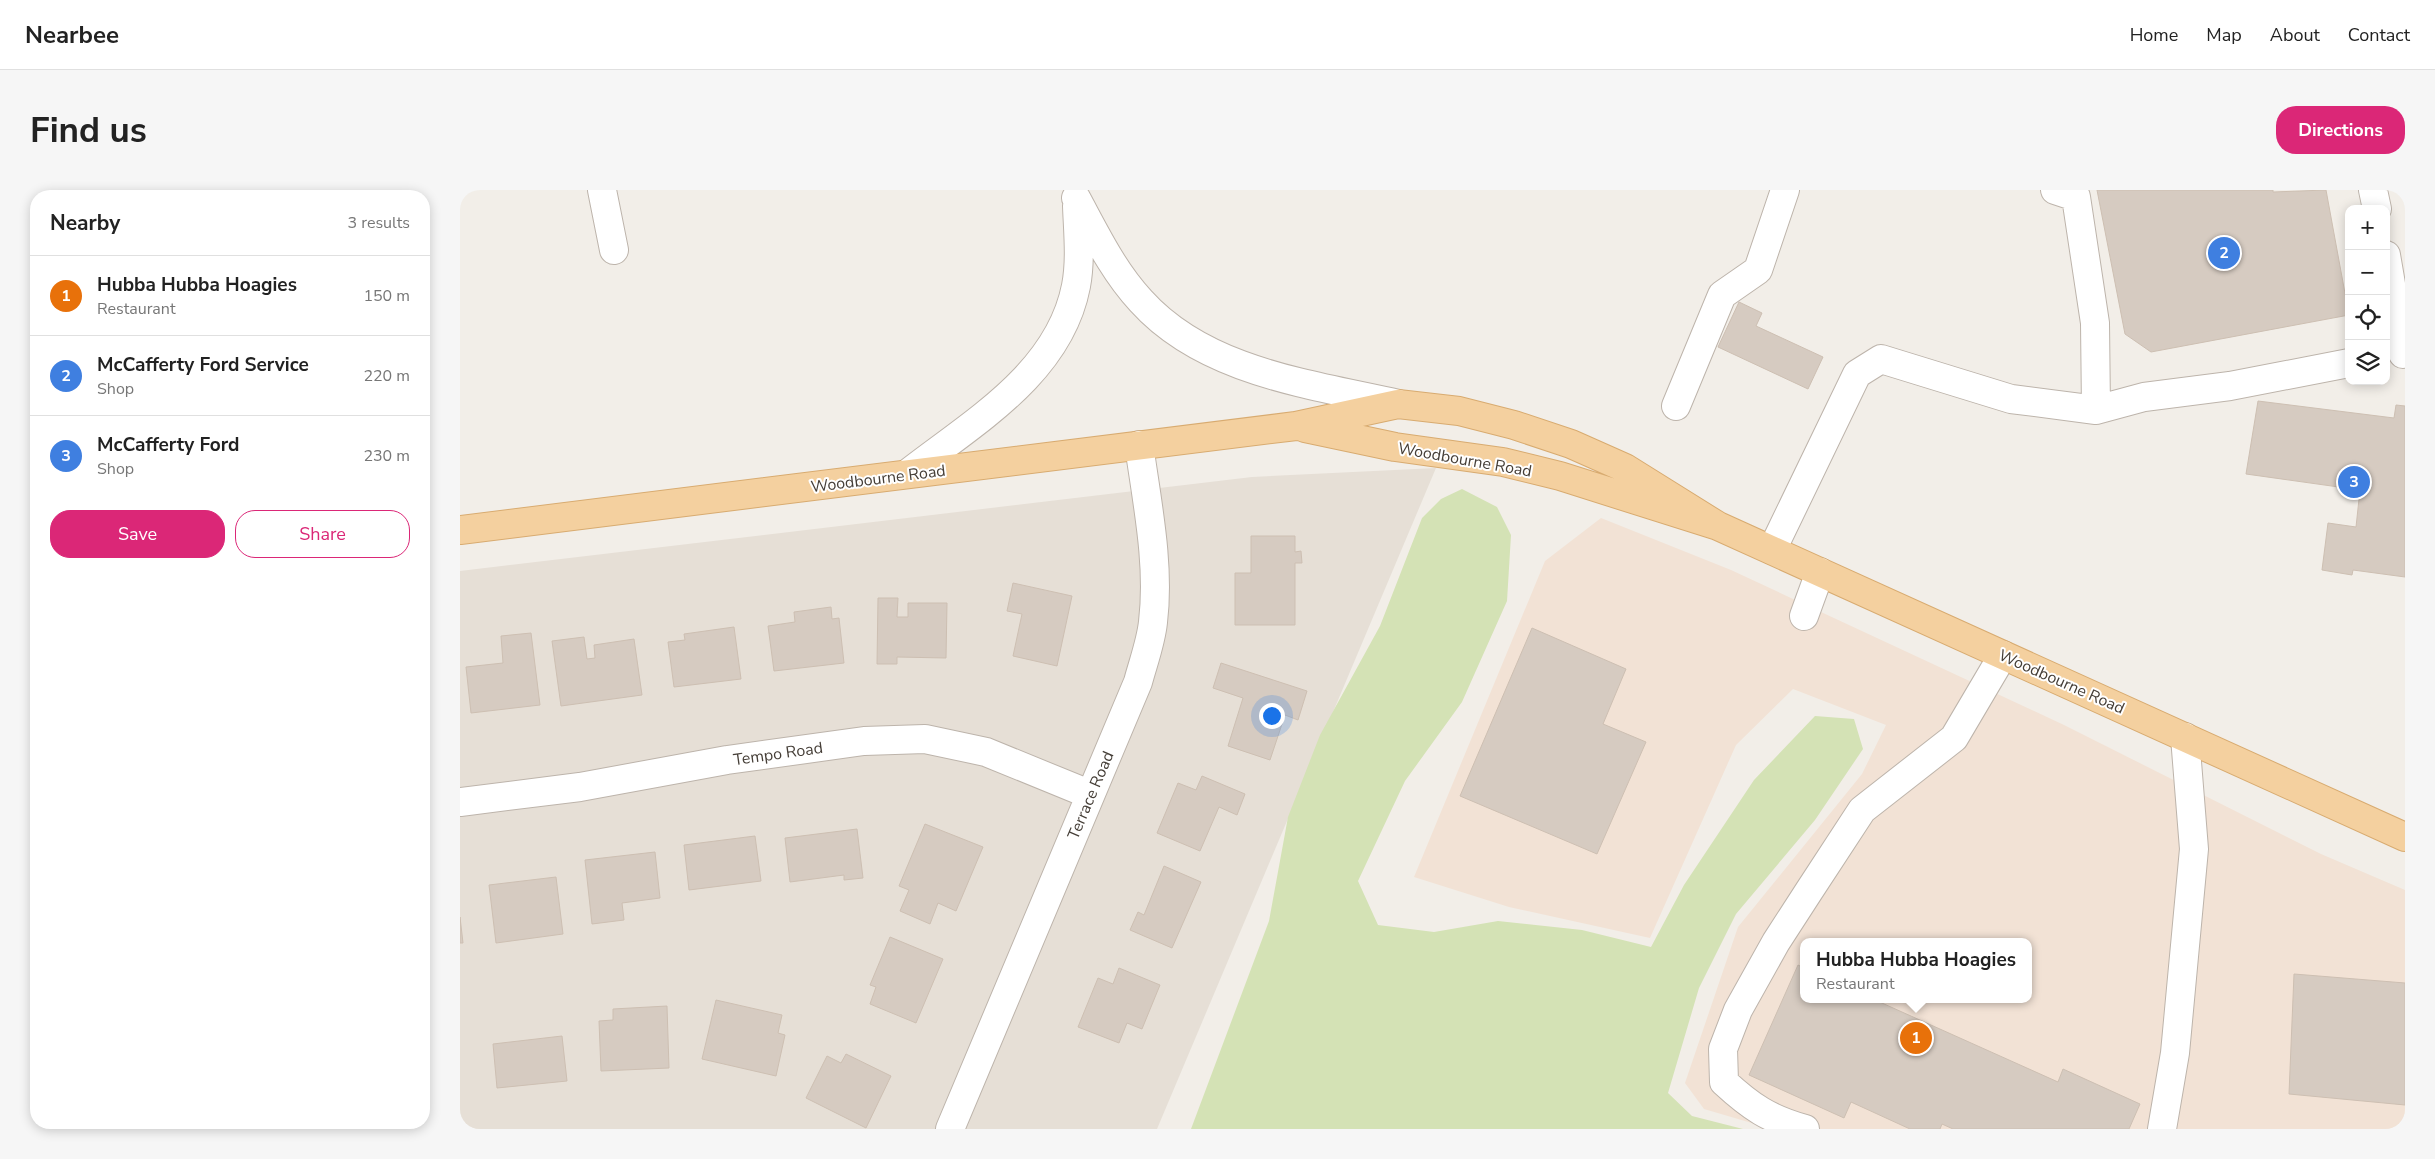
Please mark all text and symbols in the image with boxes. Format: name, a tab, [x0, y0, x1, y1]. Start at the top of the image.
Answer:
text: Nearbee	[25, 19, 119, 51]
text: Home	[2130, 23, 2178, 47]
text: Map	[2206, 23, 2242, 47]
text: About	[2270, 23, 2320, 47]
text: Contact	[2348, 23, 2410, 47]
button: Directions	[2276, 106, 2405, 154]
text: Find us	[30, 107, 147, 154]
map controls	[2345, 205, 2390, 385]
button: +	[2345, 205, 2390, 250]
text: Nearby	[50, 209, 120, 237]
text: 3 results	[348, 212, 410, 234]
pin: 2	[2208, 234, 2240, 272]
button: −	[2345, 250, 2390, 295]
text: Hubba Hubba Hoagies	[97, 272, 297, 298]
text: 1	[61, 285, 71, 307]
text: 150 m	[363, 285, 410, 307]
button: locate	[2345, 295, 2390, 340]
text: Restaurant	[97, 298, 176, 320]
button: layers	[2345, 340, 2390, 385]
text: McCafferty Ford Service	[97, 352, 309, 378]
text: 2	[61, 365, 71, 387]
text: 220 m	[363, 365, 410, 387]
text: Shop	[97, 378, 134, 400]
text: McCafferty Ford	[97, 432, 239, 458]
street label: Woodbourne Road	[1396, 437, 1534, 483]
text: 3	[61, 445, 71, 467]
text: 230 m	[363, 445, 410, 467]
text: Shop	[97, 458, 134, 480]
street label: Woodbourne Road	[809, 460, 947, 498]
pin: 3	[2338, 463, 2370, 501]
button: Save	[50, 510, 225, 558]
button: Share	[235, 510, 410, 558]
street label: Woodbourne Road	[1995, 644, 2128, 720]
your location	[1259, 703, 1285, 729]
street label: Tempo Road	[732, 737, 824, 771]
street label: Terrace Road	[1062, 748, 1119, 843]
popup	[1800, 938, 2032, 1003]
text: Hubba Hubba Hoagies	[1816, 947, 2016, 973]
text: Restaurant	[1816, 973, 1895, 995]
pin: 1	[1900, 1019, 1932, 1057]

